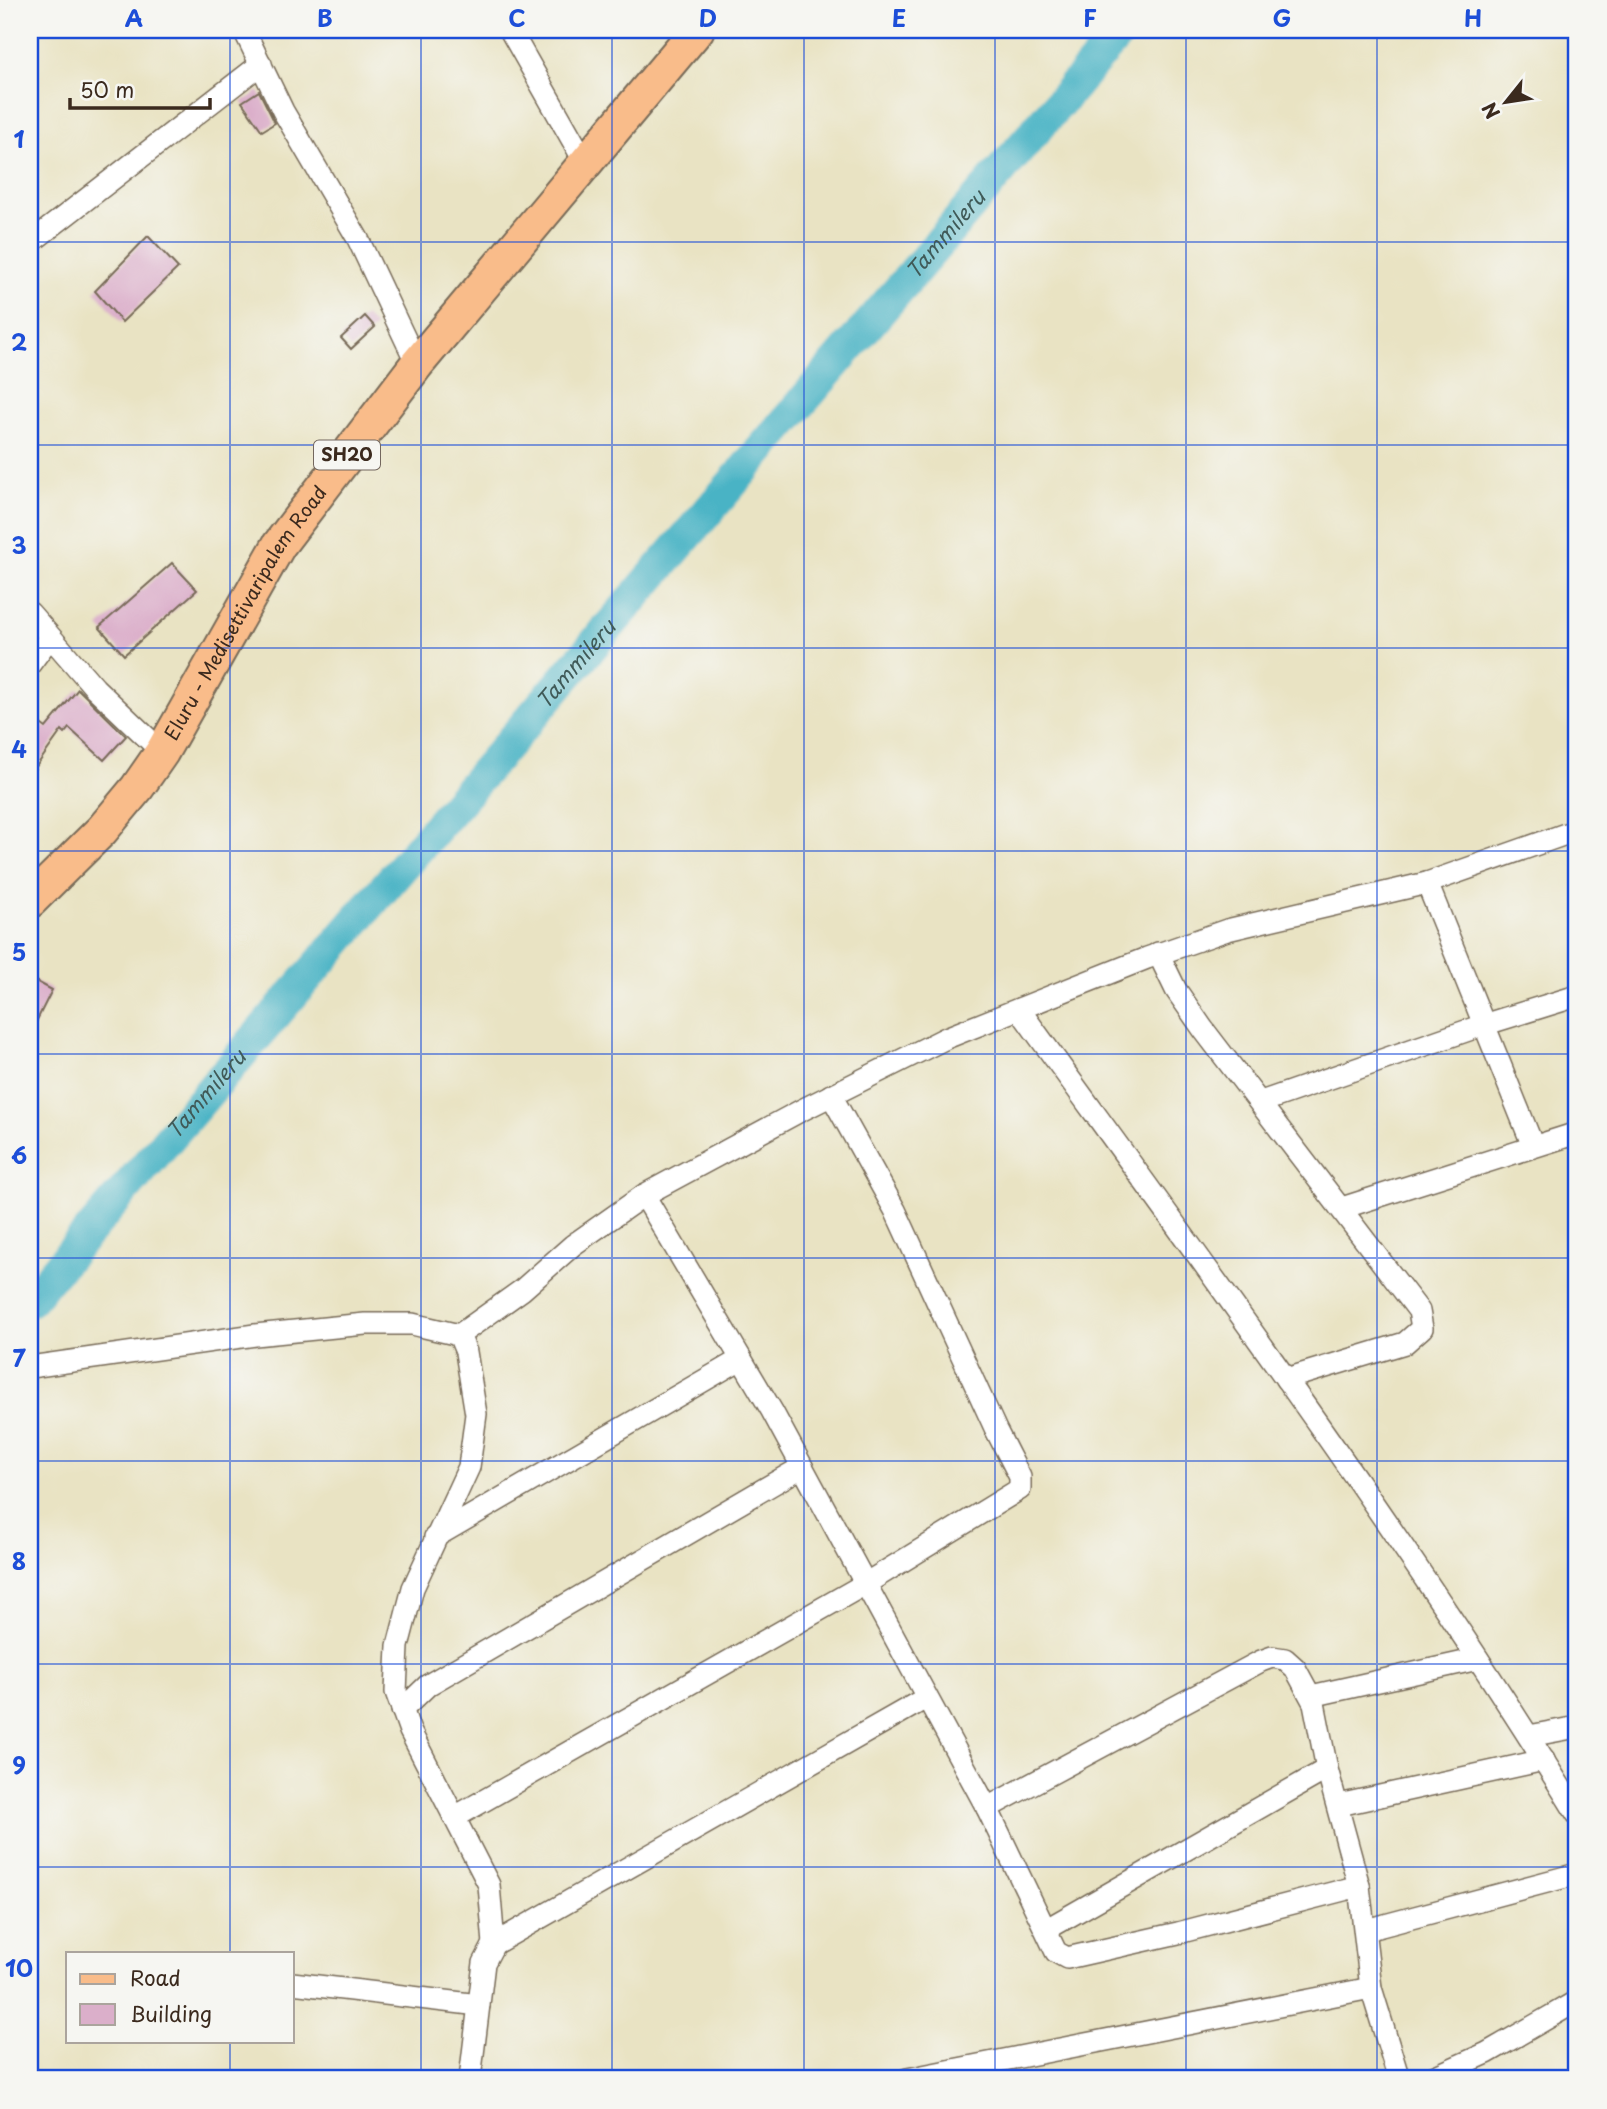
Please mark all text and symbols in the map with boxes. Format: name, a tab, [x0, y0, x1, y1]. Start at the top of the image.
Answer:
text: A	[125, 0, 143, 35]
text: B	[317, 0, 333, 35]
text: C	[508, 0, 526, 35]
text: D	[699, 0, 717, 35]
text: E	[892, 0, 906, 35]
text: F	[1083, 0, 1097, 35]
text: G	[1273, 0, 1291, 35]
text: H	[1464, 0, 1482, 35]
scale bar	[70, 66, 210, 110]
north arrow	[1470, 66, 1540, 136]
text: 50 m	[80, 73, 134, 105]
text: N	[1475, 97, 1506, 125]
text: 1	[14, 121, 25, 156]
water label: Tammileru	[897, 181, 993, 285]
text: 2	[11, 324, 27, 359]
road number: SH20	[314, 440, 380, 470]
street label: Eluru - Medisettivaripalem Road	[157, 479, 333, 745]
text: 3	[11, 527, 27, 562]
water label: Tammileru	[527, 611, 623, 715]
text: 4	[11, 731, 27, 766]
text: 5	[12, 934, 26, 969]
water label: Tammileru	[158, 1041, 254, 1145]
text: 6	[11, 1137, 27, 1172]
text: 7	[12, 1340, 26, 1375]
text: 8	[12, 1543, 26, 1578]
text: 9	[12, 1747, 26, 1782]
text: 10	[5, 1950, 33, 1985]
legend	[66, 1952, 294, 2042]
text: Road	[130, 1961, 181, 1993]
text: Building	[130, 1997, 212, 2029]

